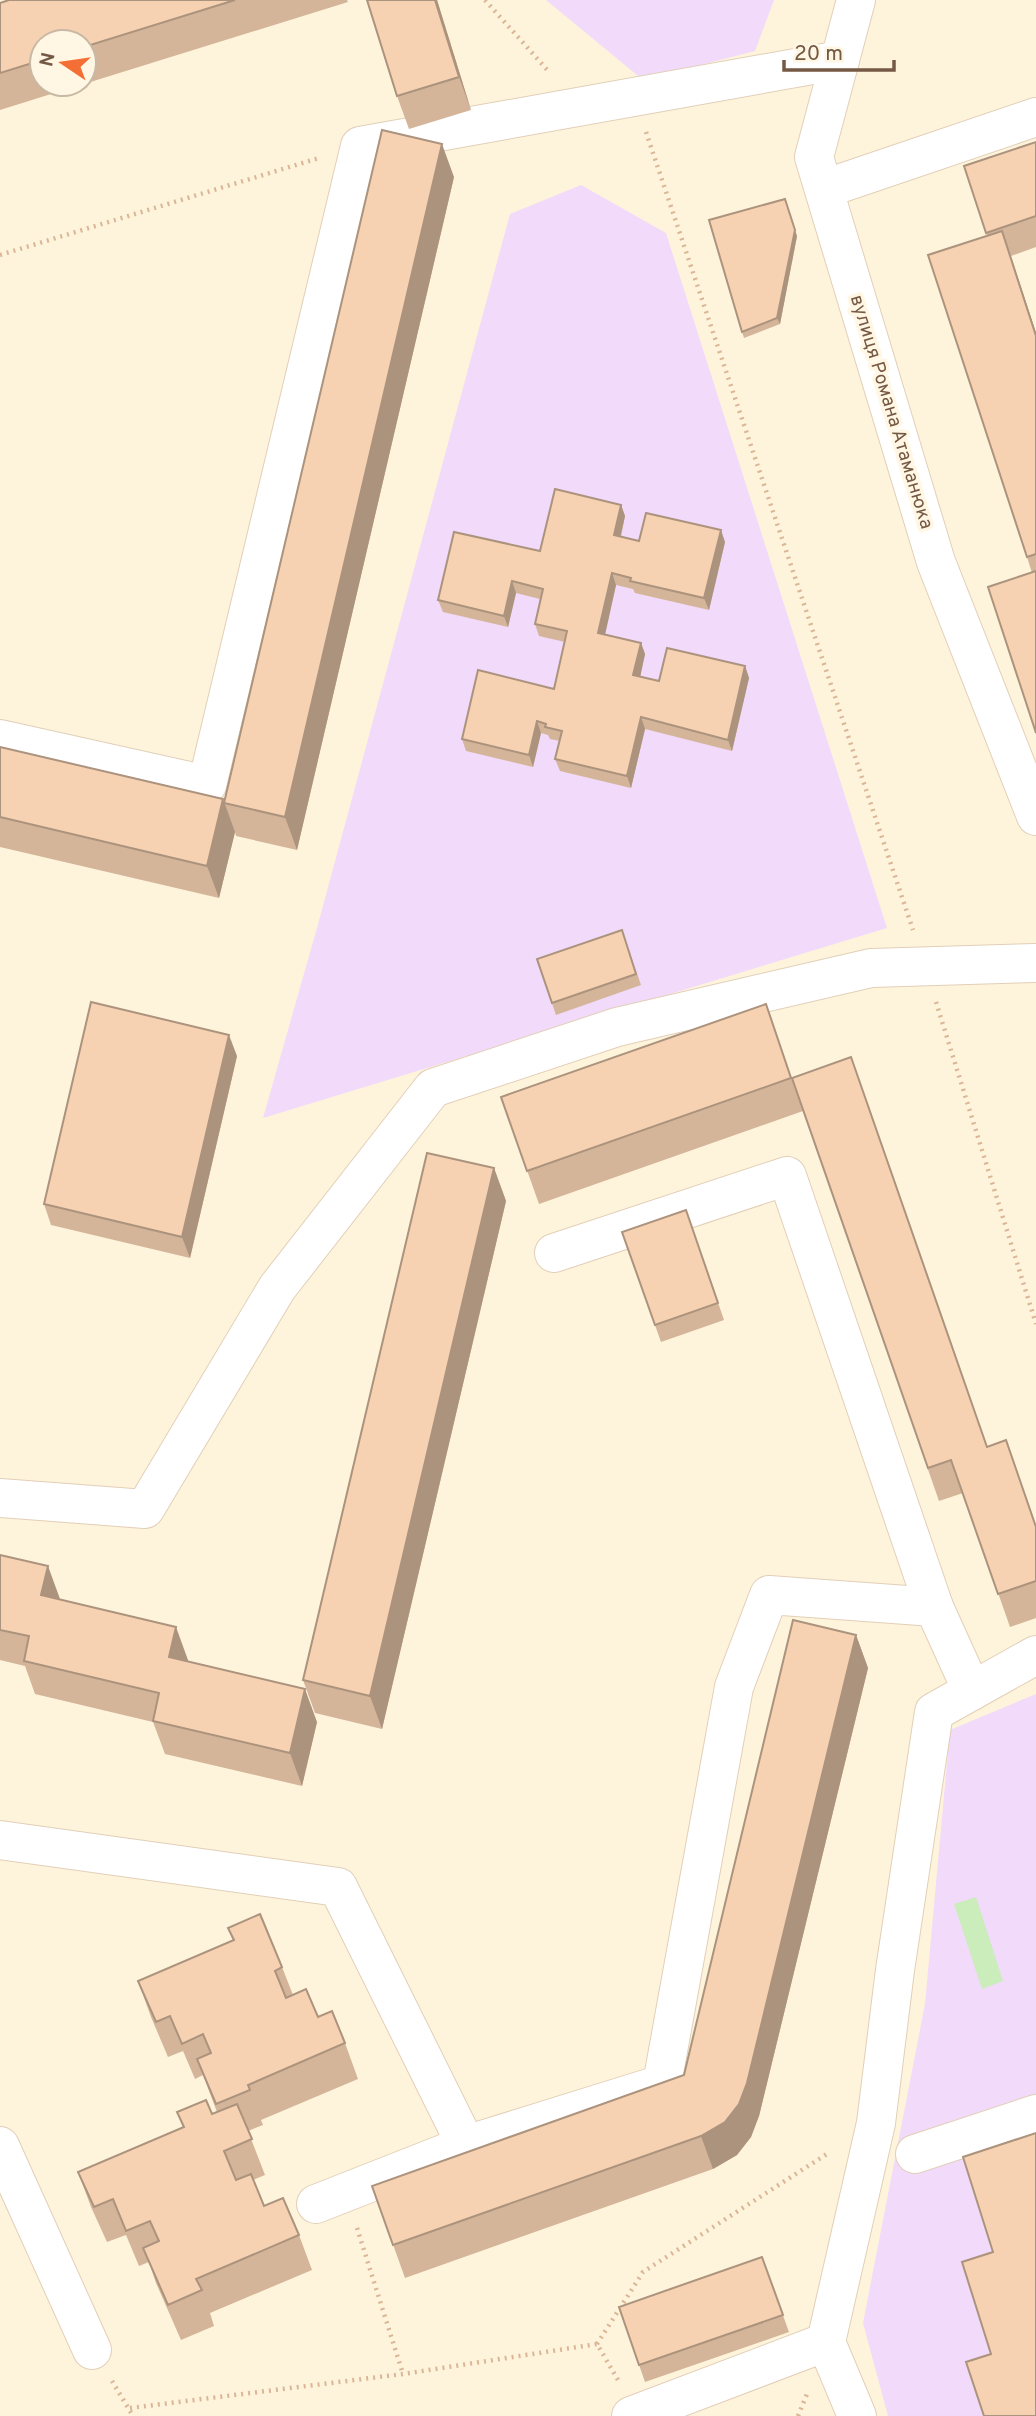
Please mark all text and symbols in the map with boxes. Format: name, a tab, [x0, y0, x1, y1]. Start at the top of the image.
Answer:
north arrow	[28, 28, 98, 98]
scale bar	[784, 28, 894, 72]
text: 20 m	[794, 41, 843, 68]
text: N	[35, 50, 62, 69]
street label: вулиця Романа Атаманюка	[844, 292, 938, 532]

